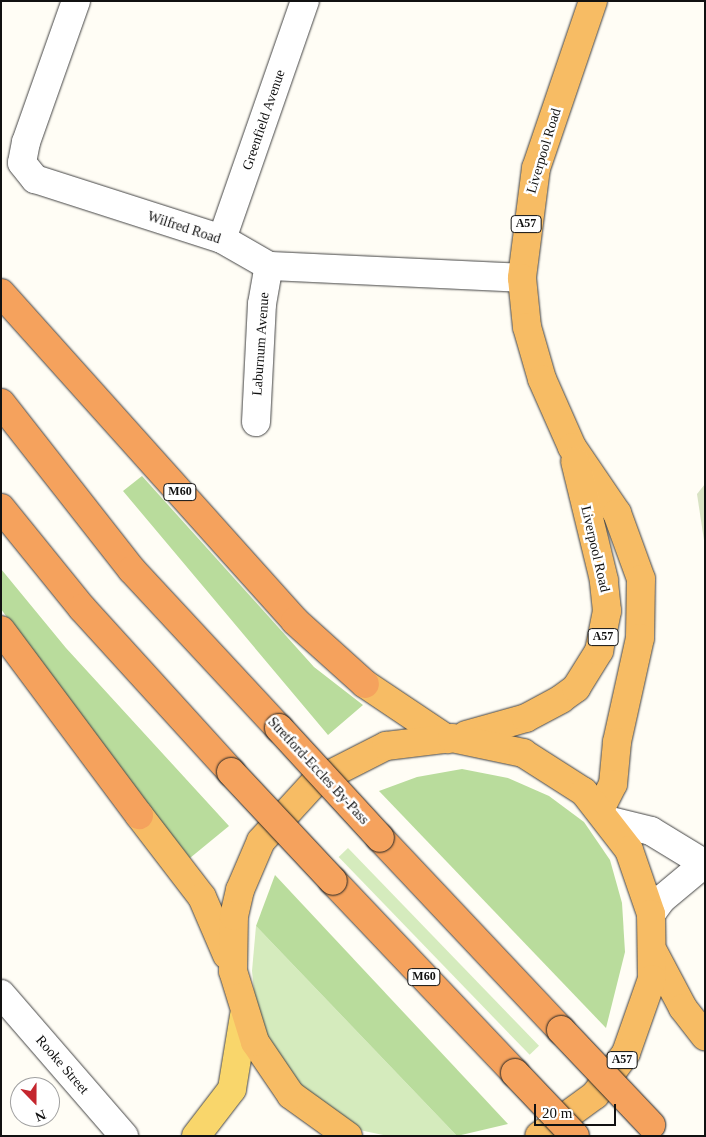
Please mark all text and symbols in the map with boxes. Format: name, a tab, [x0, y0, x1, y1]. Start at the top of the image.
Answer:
street label: Greenfield Avenue	[239, 67, 289, 173]
street label: Liverpool Road	[523, 106, 565, 196]
street label: Wilfred Road	[145, 208, 223, 248]
road number: A57	[510, 214, 542, 233]
street label: Laburnum Avenue	[249, 291, 273, 397]
road number: M60	[162, 482, 198, 502]
street label: Liverpool Road	[577, 504, 613, 594]
road number: A57	[587, 628, 619, 646]
street label: Stretford-Eccles By-Pass	[264, 714, 372, 828]
road number: M60	[406, 968, 442, 986]
street label: Rooke Street	[32, 1032, 92, 1098]
road number: A57	[606, 1050, 638, 1070]
north arrow	[10, 1077, 60, 1127]
scale bar	[536, 1094, 618, 1126]
text: 20 m	[542, 1105, 572, 1121]
text: N	[33, 1107, 48, 1124]

